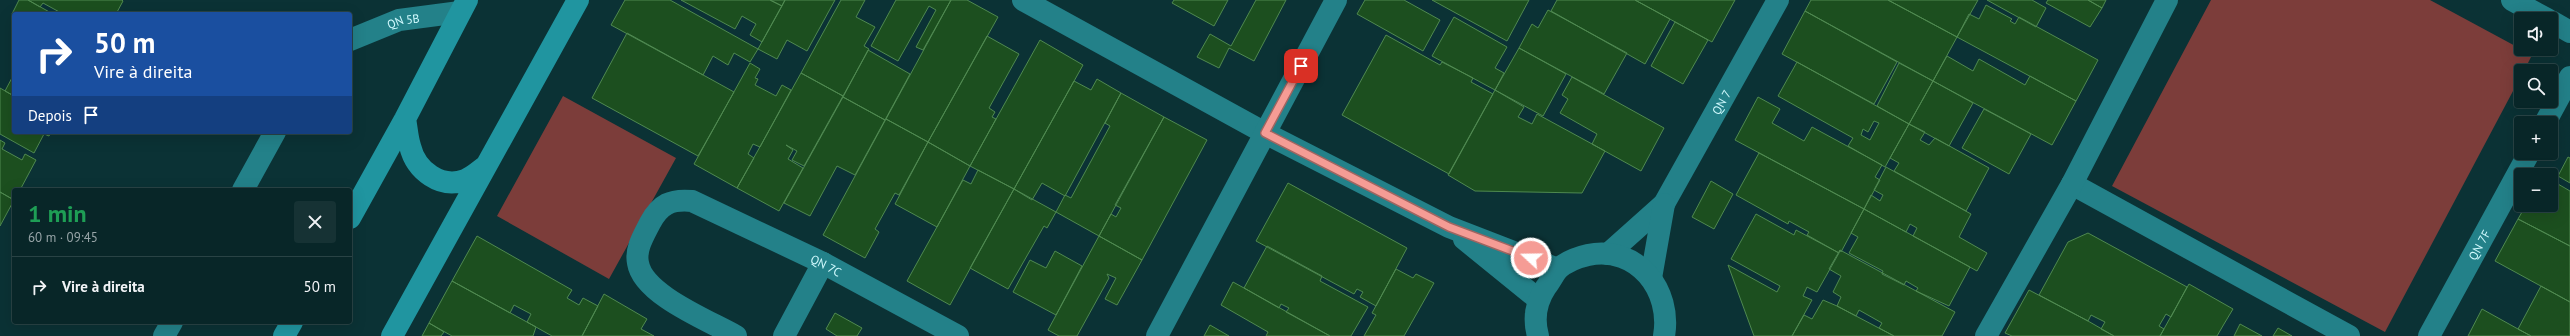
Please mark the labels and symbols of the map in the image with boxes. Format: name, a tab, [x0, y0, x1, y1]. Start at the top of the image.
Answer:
street label: QN 5B	[385, 10, 420, 32]
pin	[1284, 49, 1318, 83]
street label: QN 7	[1708, 87, 1734, 117]
street label: QN 7F	[2465, 227, 2493, 262]
position arrow	[1510, 237, 1552, 279]
street label: QN 7C	[808, 251, 844, 279]

